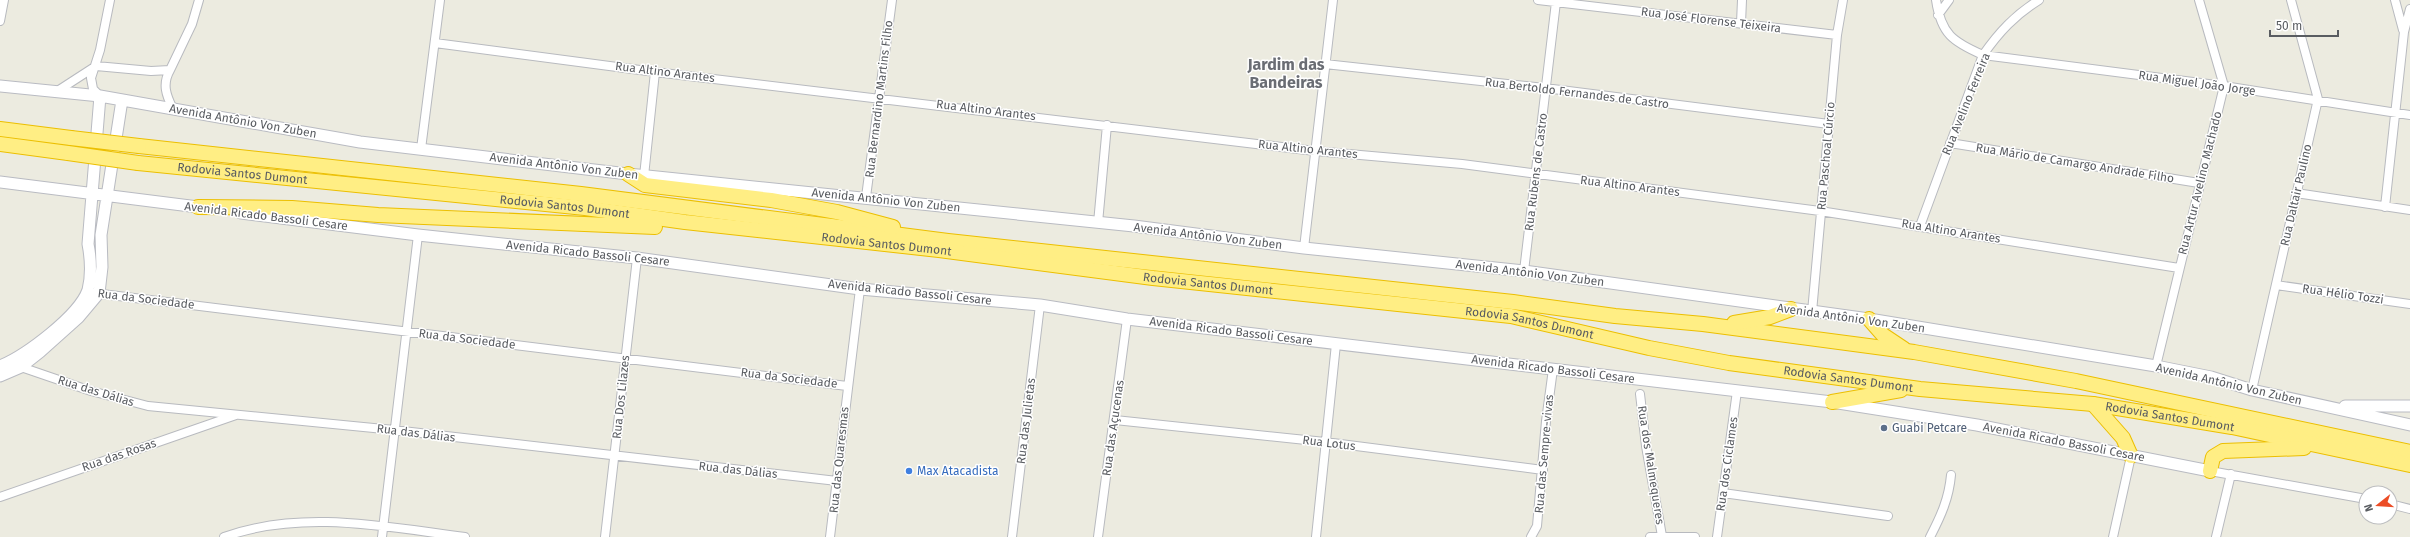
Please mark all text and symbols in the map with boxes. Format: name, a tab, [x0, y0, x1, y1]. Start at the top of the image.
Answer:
street label: Rua José Florense Teixeira	[1640, 4, 1782, 36]
scale bar	[2270, 12, 2338, 38]
street label: Rua Bernardino Martins Filho	[862, 19, 896, 179]
text: 50 m	[2276, 19, 2302, 33]
street label: Rua Avelino Ferreira	[1939, 51, 1993, 157]
district label: Jardim das Bandeiras	[1246, 55, 1325, 92]
street label: Rua Altino Arantes	[614, 59, 716, 85]
street label: Rua Miguel João Jorge	[2138, 68, 2256, 98]
street label: Rua Bertoldo Fernandes de Castro	[1484, 75, 1670, 111]
street label: Rua Altino Arantes	[935, 97, 1037, 123]
street label: Avenida Antônio Von Zuben	[168, 101, 318, 141]
street label: Rua Paschoal Cúrcio	[1814, 101, 1838, 211]
street label: Rua Artur Avelino Machado	[2175, 110, 2225, 256]
street label: Rua Rubens de Castro	[1522, 112, 1550, 232]
street label: Rua Altino Arantes	[1257, 137, 1359, 161]
street label: Rua Mário de Camargo Andrade Filho	[1975, 140, 2175, 186]
street label: Rua Daltair Paulino	[2277, 143, 2315, 247]
street label: Avenida Antônio Von Zuben	[489, 150, 639, 182]
street label: Rodovia Santos Dumont	[177, 160, 309, 187]
street label: Rua Altino Arantes	[1579, 173, 1681, 199]
street label: Avenida Antônio Von Zuben	[811, 185, 961, 215]
street label: Rodovia Santos Dumont	[499, 192, 631, 221]
street label: Avenida Ricado Bassoli Cesare	[184, 199, 348, 233]
street label: Rua Altino Arantes	[1900, 216, 2002, 246]
street label: Avenida Antônio Von Zuben	[1133, 220, 1283, 252]
street label: Rodovia Santos Dumont	[821, 230, 953, 259]
street label: Avenida Ricado Bassoli Cesare	[505, 237, 671, 269]
street label: Avenida Antônio Von Zuben	[1455, 257, 1605, 289]
street label: Rodovia Santos Dumont	[1142, 270, 1275, 298]
street label: Avenida Ricado Bassoli Cesare	[827, 276, 993, 308]
street label: Rua Hélio Tozzi	[2301, 281, 2385, 307]
street label: Rua da Sociedade	[97, 286, 195, 312]
street label: Avenida Antônio Von Zuben	[1776, 301, 1926, 335]
street label: Rodovia Santos Dumont	[1465, 304, 1596, 342]
street label: Avenida Ricado Bassoli Cesare	[1149, 314, 1313, 348]
street label: Rua da Sociedade	[418, 326, 516, 352]
street label: Avenida Ricado Bassoli Cesare	[1471, 352, 1635, 386]
street label: Rua Dos Lilazes	[610, 354, 632, 440]
street label: Avenida Antônio Von Zuben	[2155, 360, 2303, 408]
street label: Rodovia Santos Dumont	[1782, 363, 1915, 395]
street label: Rua da Sociedade	[740, 365, 838, 391]
street label: Rua das Dálias	[56, 373, 136, 409]
street label: Rua das Julietas	[1014, 377, 1038, 465]
street label: Rua das Açucenas	[1099, 379, 1127, 477]
street label: Rua das Sempre-vivas	[1532, 394, 1556, 514]
street label: Rodovia Santos Dumont	[2104, 399, 2236, 434]
street label: Rua dos Malmequeres	[1635, 405, 1667, 526]
street label: Rua das Quaresmas	[826, 406, 852, 514]
street label: Rua dos Ciclames	[1713, 416, 1741, 512]
street label: Avenida Ricado Bassoli Cesare	[1982, 419, 2146, 465]
street label: Rua das Dálias	[376, 421, 457, 445]
place label: Guabi Petcare	[1892, 421, 1967, 435]
marker: Guabi Petcare	[1879, 423, 1889, 433]
street label: Rua Lotus	[1302, 433, 1357, 453]
street label: Rua das Rosas	[80, 436, 158, 474]
street label: Rua das Dálias	[698, 459, 779, 481]
place label: Max Atacadista	[917, 464, 999, 478]
marker: Max Atacadista	[904, 466, 914, 476]
north arrow	[2358, 485, 2398, 525]
text: N	[2362, 502, 2376, 513]

